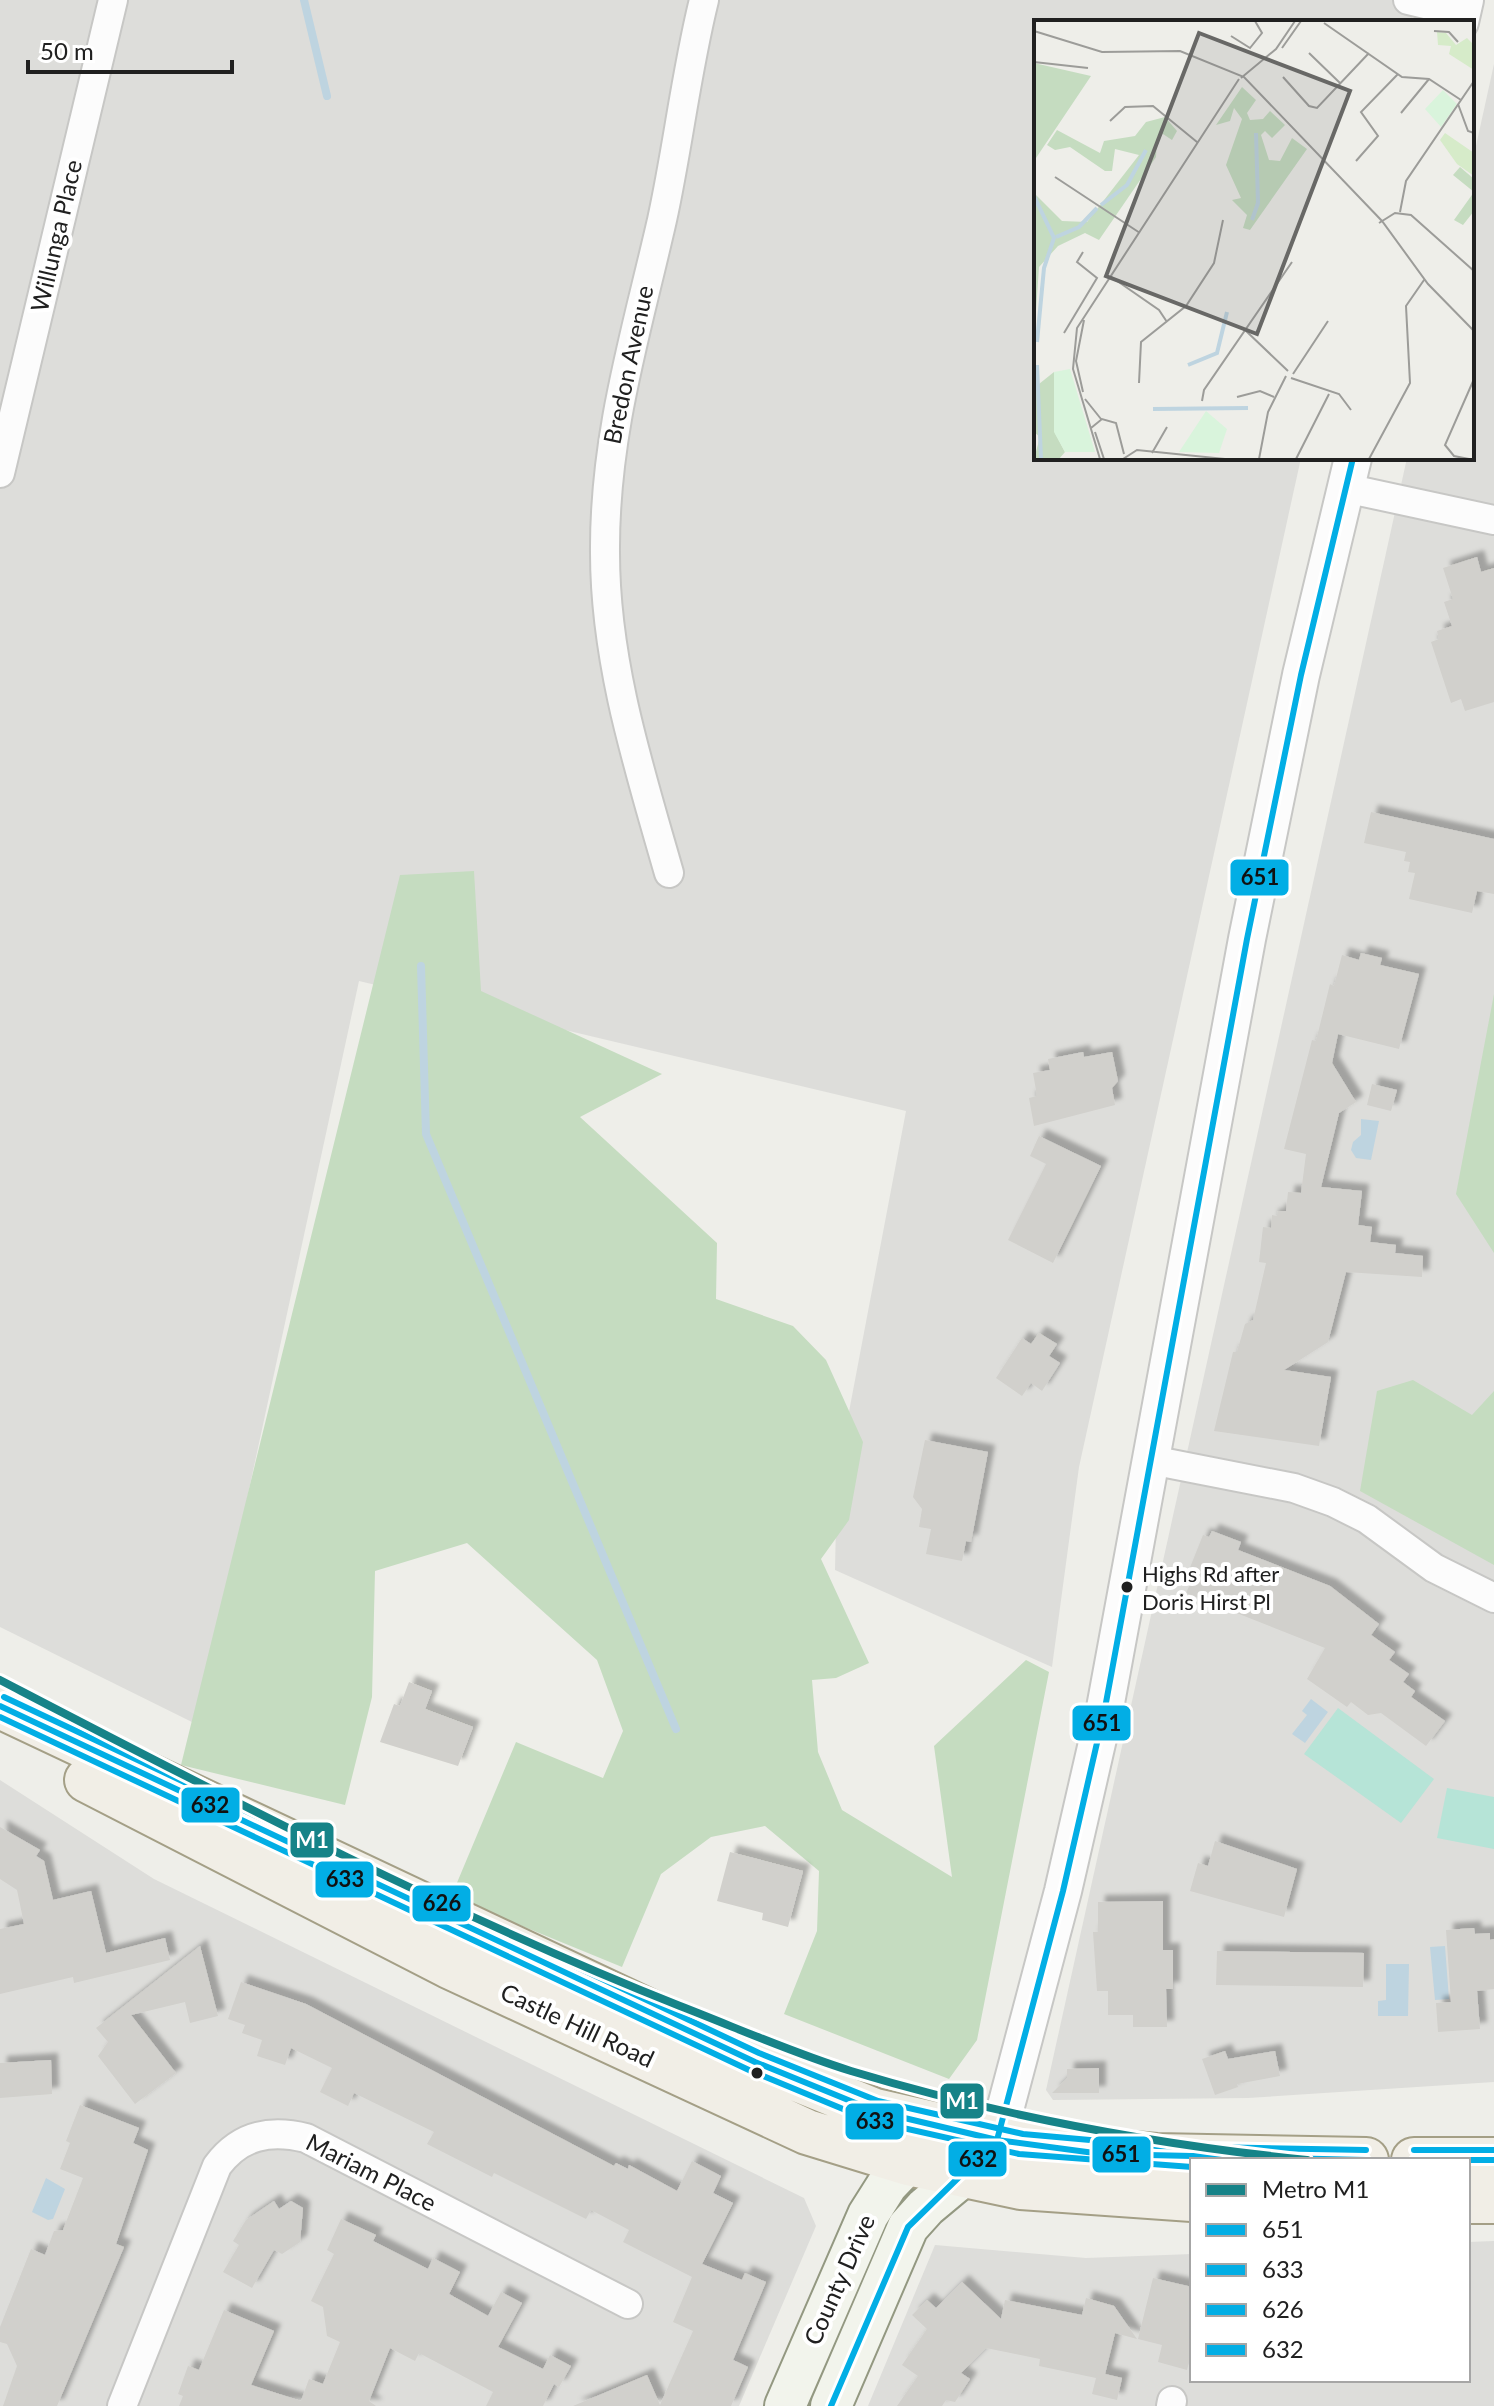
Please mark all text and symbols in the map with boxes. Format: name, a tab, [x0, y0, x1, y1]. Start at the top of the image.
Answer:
inset map	[1034, 20, 1474, 460]
scale bar	[28, 24, 232, 74]
text: 50 m	[40, 36, 94, 65]
street label: Willunga Place	[24, 157, 87, 314]
street label: Bredon Avenue	[597, 283, 658, 447]
line badge: 651	[1229, 858, 1290, 897]
text: 651	[1241, 863, 1279, 890]
place label: Highs Rd after Doris Hirst Pl	[1142, 1560, 1279, 1615]
marker: Highs Rd after Doris Hirst Pl	[1119, 1579, 1135, 1595]
line badge: 651	[1071, 1704, 1132, 1742]
text: 651	[1083, 1709, 1121, 1736]
line badge: 632	[180, 1786, 241, 1824]
text: 632	[191, 1791, 229, 1818]
line badge: M1	[289, 1821, 335, 1859]
text: M1	[295, 1826, 329, 1853]
line badge: 633	[314, 1860, 375, 1899]
text: 633	[326, 1865, 364, 1892]
line badge: 626	[411, 1884, 472, 1923]
text: 626	[423, 1889, 461, 1916]
street label: Castle Hill Road	[496, 1976, 659, 2073]
unlabelled marker	[749, 2065, 765, 2081]
line badge: M1	[939, 2082, 985, 2120]
text: M1	[945, 2087, 979, 2114]
line badge: 633	[844, 2102, 905, 2141]
text: 633	[856, 2107, 894, 2134]
street label: Mariam Place	[302, 2127, 442, 2217]
line badge: 651	[1091, 2135, 1152, 2174]
line badge: 632	[947, 2140, 1008, 2178]
text: 651	[1102, 2140, 1140, 2167]
text: 632	[959, 2145, 997, 2172]
legend	[1190, 2158, 1470, 2382]
text: Metro M1	[1262, 2174, 1369, 2203]
street label: County Drive	[797, 2210, 880, 2349]
text: 651	[1262, 2214, 1304, 2243]
text: 633	[1262, 2254, 1304, 2283]
text: 626	[1262, 2294, 1304, 2323]
text: 632	[1262, 2334, 1304, 2363]

